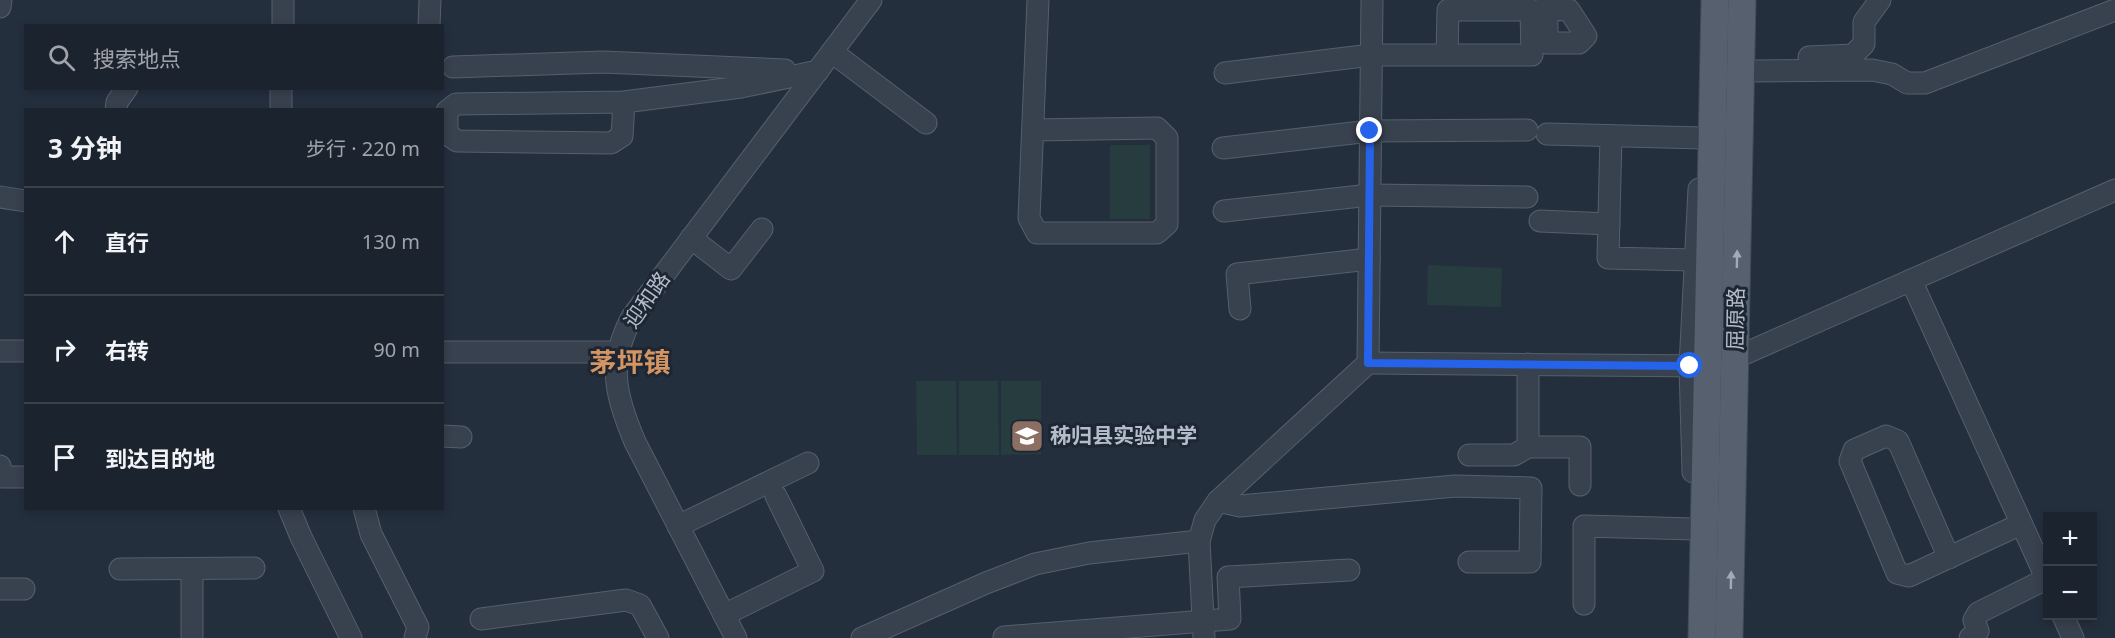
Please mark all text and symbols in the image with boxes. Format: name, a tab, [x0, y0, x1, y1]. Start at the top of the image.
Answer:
search box	[24, 24, 444, 90]
icon: search	[45, 41, 78, 74]
text: 搜索地点	[93, 43, 181, 73]
route end	[1356, 117, 1382, 143]
text: 3 分钟	[48, 130, 122, 166]
text: 步行 · 220 m	[306, 135, 420, 162]
icon: ahead	[48, 225, 81, 258]
text: 直行	[105, 227, 149, 257]
text: 130 m	[362, 228, 420, 255]
one-way arrow	[1732, 249, 1742, 268]
street label: 迎和路	[617, 266, 676, 333]
street label: 屈原路	[1720, 287, 1750, 351]
icon: right	[48, 333, 81, 366]
text: 右转	[105, 335, 149, 365]
text: 90 m	[373, 336, 420, 363]
district label: 茅坪镇	[590, 343, 671, 380]
route start	[1676, 352, 1702, 378]
school or university icon: 秭归县实验中学	[1009, 418, 1045, 454]
place label: 秭归县实验中学	[1050, 421, 1197, 449]
icon: arrive	[48, 441, 81, 474]
text: 到达目的地	[105, 443, 215, 473]
map controls	[2043, 512, 2097, 620]
button: +	[2043, 512, 2097, 566]
button: −	[2043, 566, 2097, 620]
one-way arrow	[1726, 570, 1735, 589]

